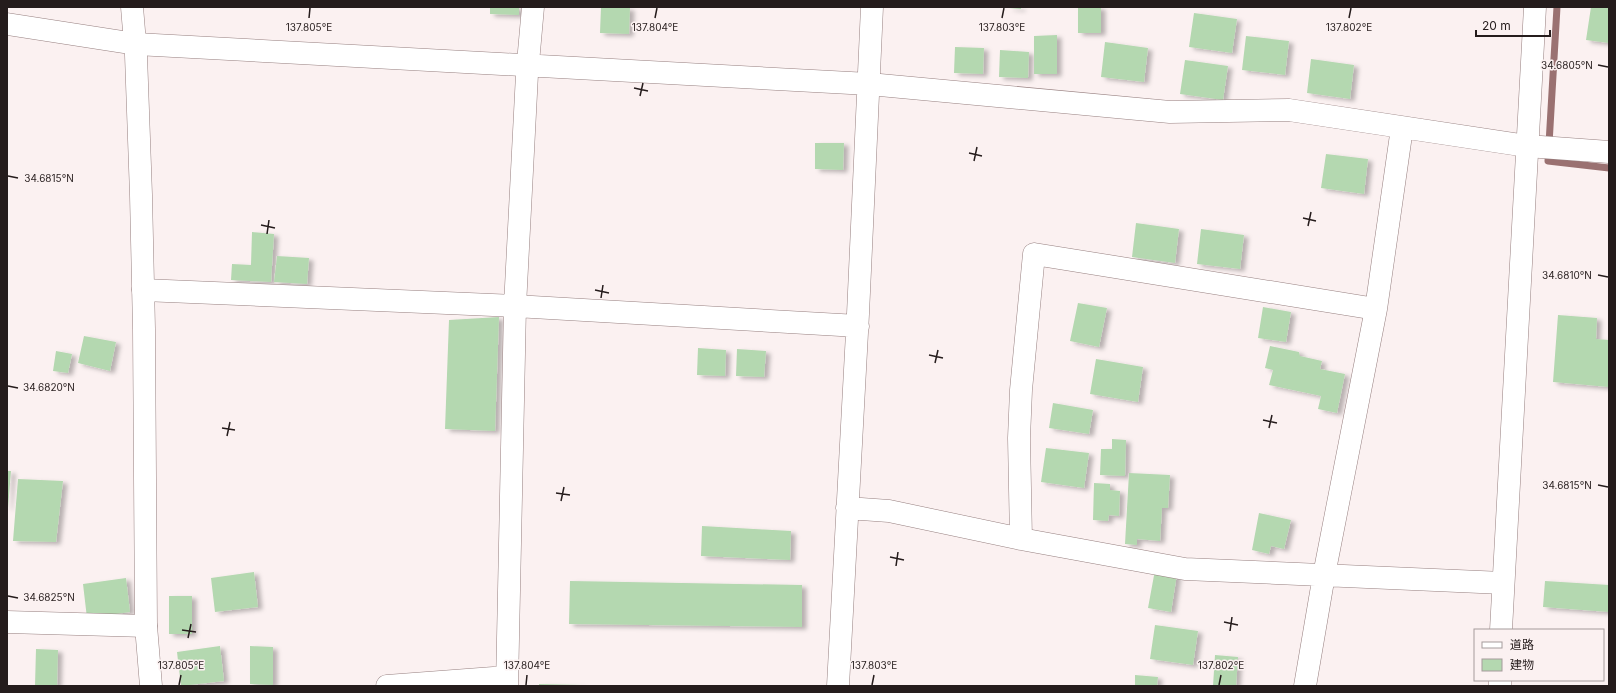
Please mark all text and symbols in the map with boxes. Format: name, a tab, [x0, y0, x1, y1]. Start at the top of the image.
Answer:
scale bar	[1476, 12, 1550, 38]
text: 20 m	[1482, 18, 1511, 33]
text: 137.805°E	[286, 21, 332, 33]
text: 137.804°E	[632, 21, 678, 33]
text: 137.803°E	[979, 21, 1025, 33]
text: 137.802°E	[1326, 21, 1372, 33]
text: 34.6805°N	[1541, 59, 1593, 71]
text: 34.6815°N	[24, 172, 74, 184]
text: 34.6810°N	[1542, 269, 1592, 281]
text: 34.6820°N	[23, 381, 75, 393]
text: 34.6815°N	[1542, 479, 1592, 491]
text: 34.6825°N	[23, 591, 75, 603]
legend	[1474, 629, 1604, 681]
text: 道路	[1510, 637, 1534, 652]
text: 建物	[1510, 657, 1534, 672]
text: 137.805°E	[158, 659, 204, 671]
text: 137.804°E	[504, 659, 550, 671]
text: 137.803°E	[851, 659, 897, 671]
text: 137.802°E	[1198, 659, 1244, 671]

